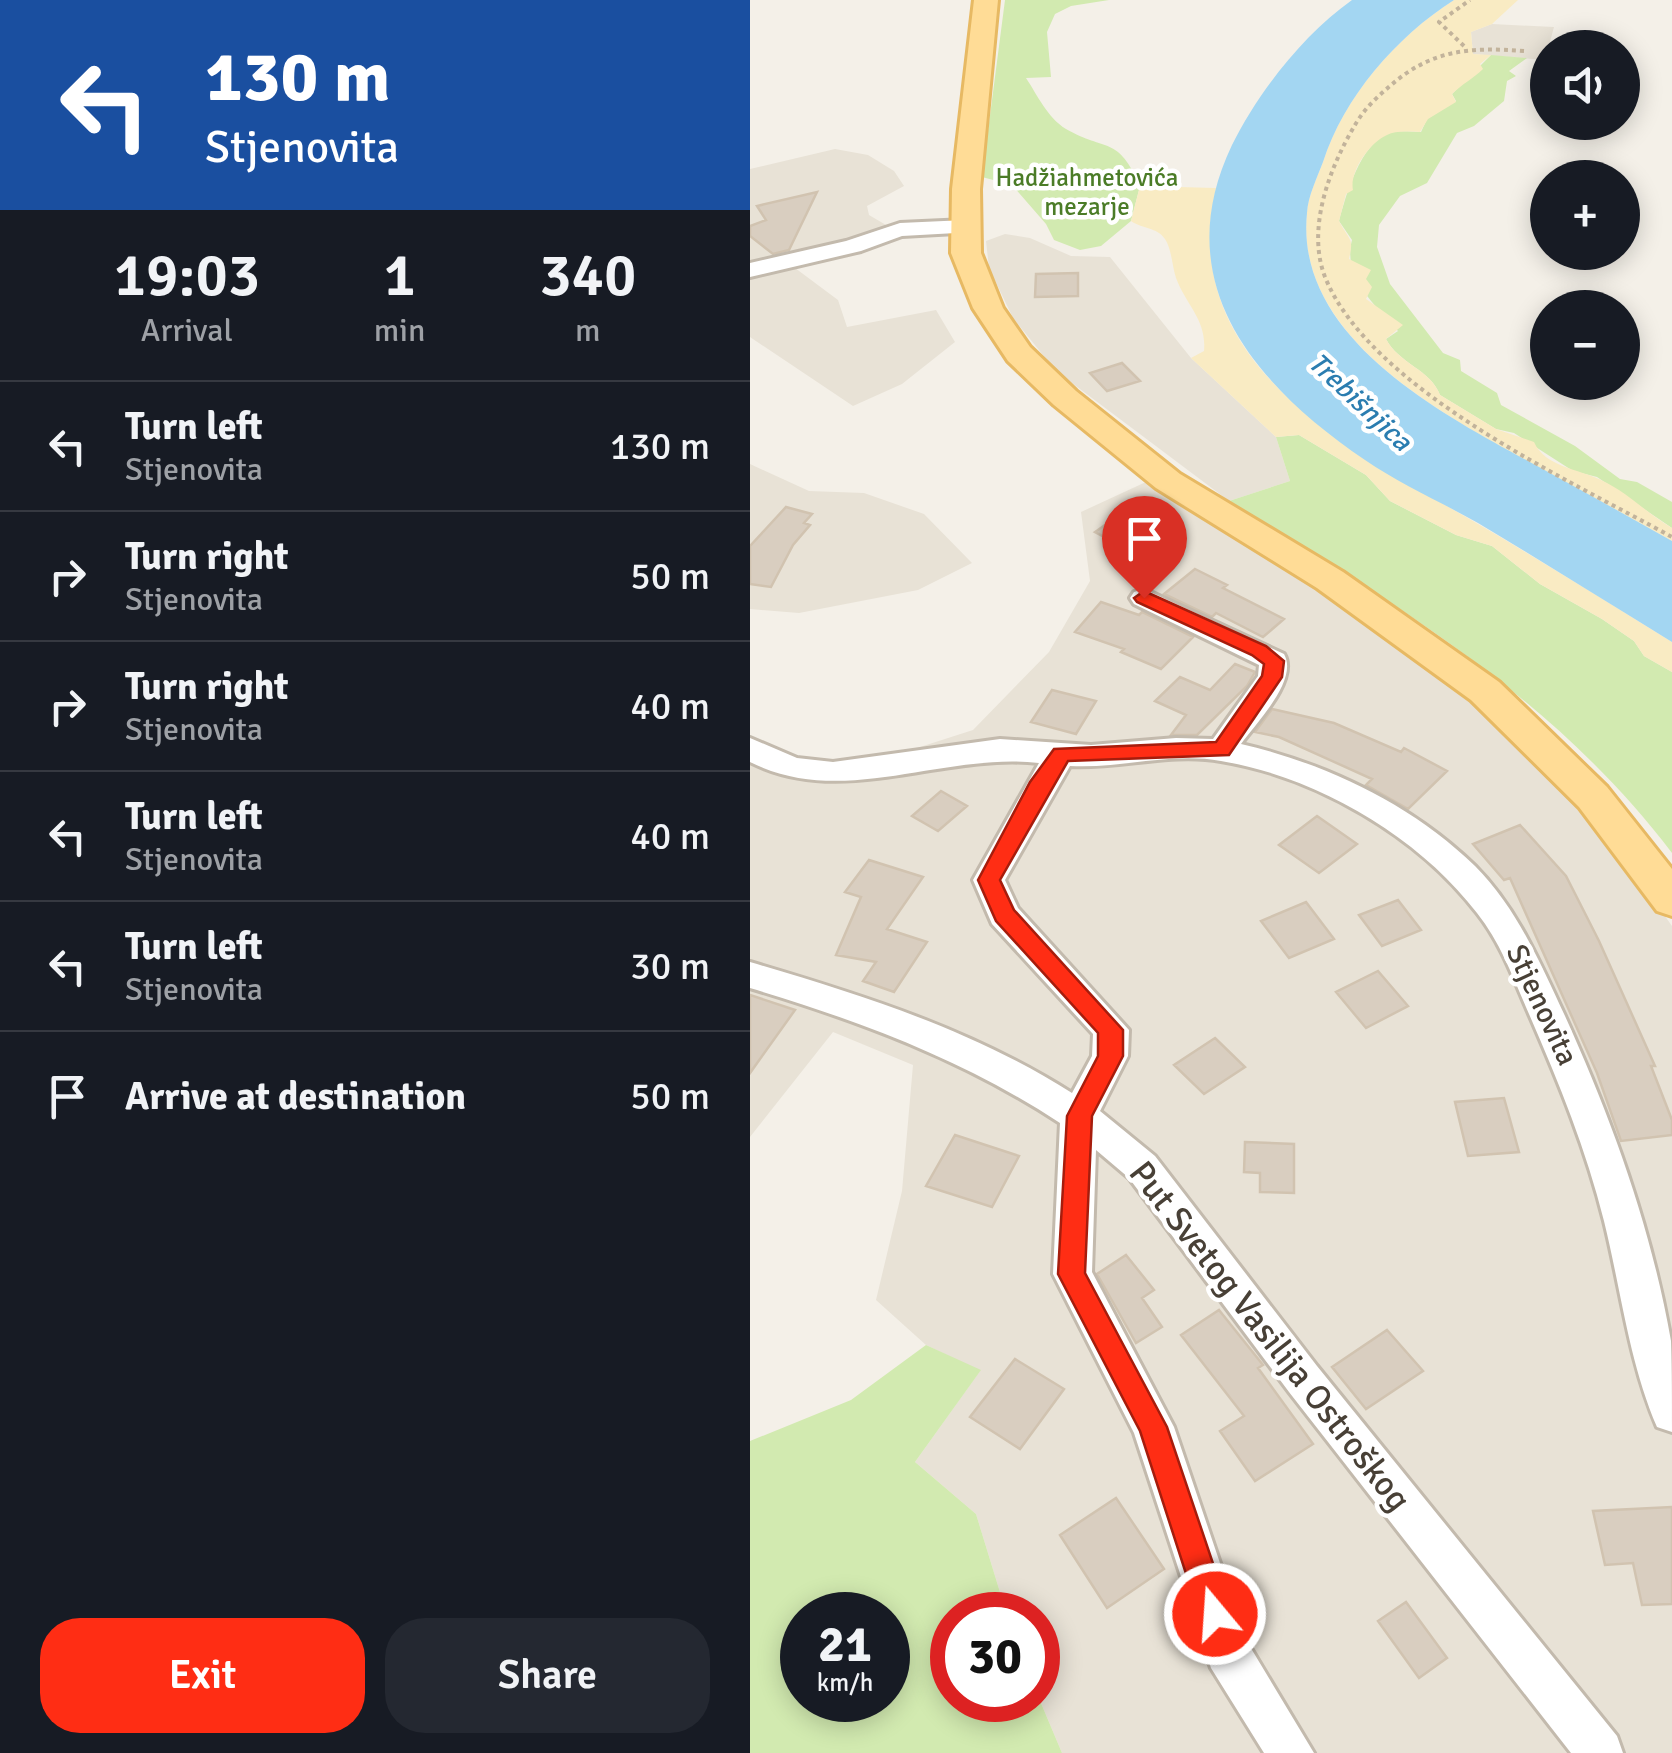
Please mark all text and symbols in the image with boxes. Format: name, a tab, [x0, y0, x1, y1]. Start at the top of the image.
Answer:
map controls	[1530, 30, 1640, 400]
button: sound	[1530, 30, 1640, 140]
text: 130 m	[205, 34, 390, 120]
icon: left	[40, 40, 170, 170]
text: Stjenovita	[205, 120, 399, 175]
button: +	[1530, 160, 1640, 270]
park label: Hadžiahmetovića mezarje	[996, 162, 1178, 222]
text: 19:03	[114, 239, 260, 313]
text: 1	[383, 239, 416, 313]
text: 340	[539, 239, 636, 313]
button: −	[1530, 290, 1640, 400]
text: Arrival	[141, 311, 233, 350]
text: min	[374, 311, 425, 350]
text: m	[575, 311, 601, 350]
water label: Trebišnjica	[1301, 346, 1419, 459]
text: Turn left	[125, 403, 263, 450]
icon: left	[40, 419, 95, 474]
text: 130 m	[610, 423, 710, 470]
text: Stjenovita	[125, 450, 263, 489]
pin	[1102, 496, 1187, 599]
icon: arrive	[1117, 511, 1172, 566]
text: Turn right	[125, 533, 289, 580]
icon: right	[40, 549, 95, 604]
text: 50 m	[630, 553, 710, 600]
text: Stjenovita	[125, 580, 263, 619]
text: Turn right	[125, 663, 289, 710]
icon: right	[40, 679, 95, 734]
text: 40 m	[630, 683, 710, 730]
text: Stjenovita	[125, 710, 263, 749]
text: Turn left	[125, 793, 263, 840]
icon: left	[40, 809, 95, 864]
text: 40 m	[630, 813, 710, 860]
text: Stjenovita	[125, 840, 263, 879]
text: Turn left	[125, 923, 263, 970]
icon: left	[40, 939, 95, 994]
street label: Stjenovita	[1498, 939, 1586, 1071]
text: 30 m	[630, 943, 710, 990]
text: Stjenovita	[125, 970, 263, 1009]
icon: arrive	[40, 1069, 95, 1124]
text: Arrive at destination	[125, 1073, 466, 1120]
text: 50 m	[630, 1073, 710, 1120]
street label: Put Svetog Vasilija Ostroškog	[1120, 1152, 1420, 1520]
position arrow	[1163, 1562, 1267, 1666]
speed limit sign: 30	[930, 1592, 1060, 1722]
text: 21	[818, 1614, 872, 1676]
button: Exit	[40, 1618, 365, 1733]
button: Share	[385, 1618, 710, 1733]
text: km/h	[817, 1667, 873, 1698]

